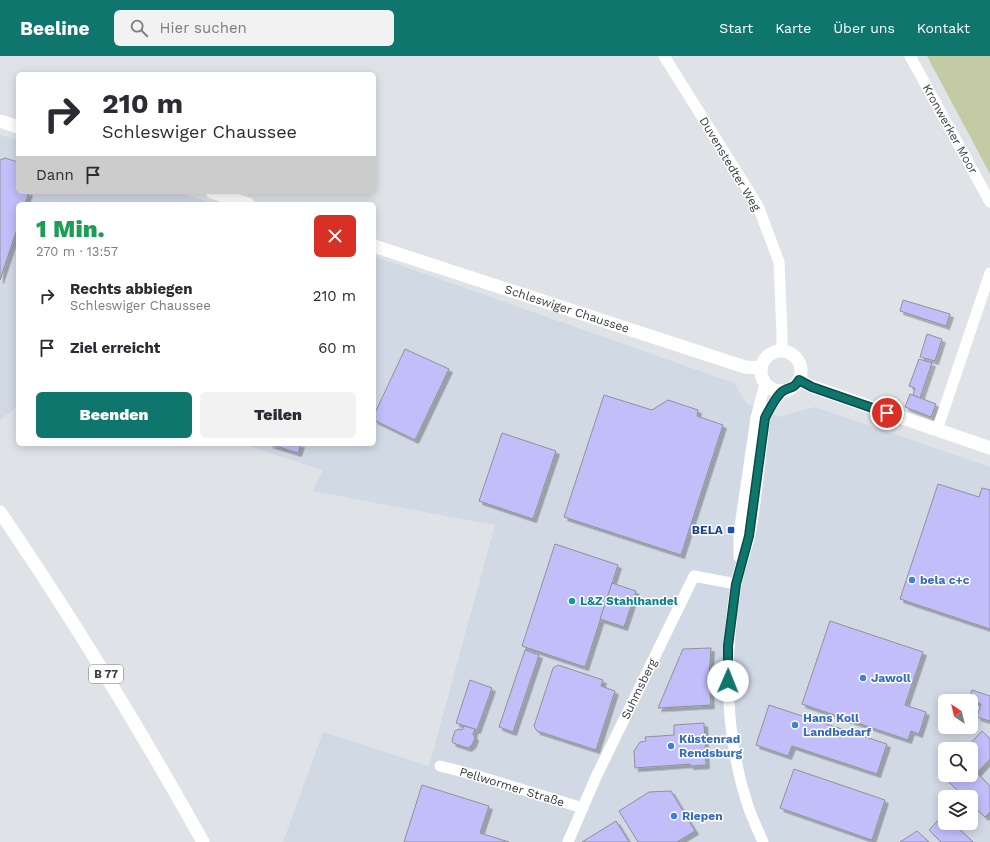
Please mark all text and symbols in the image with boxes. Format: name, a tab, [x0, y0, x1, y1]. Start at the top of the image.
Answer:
search box	[114, 10, 394, 46]
text: Beeline	[20, 17, 90, 40]
icon: search	[128, 17, 150, 39]
text: Hier suchen	[160, 19, 247, 37]
text: Start	[719, 20, 753, 36]
text: Karte	[775, 20, 811, 36]
text: Über uns	[833, 20, 895, 36]
text: Kontakt	[917, 20, 970, 36]
street label: Kronwerker Moor	[920, 82, 981, 176]
text: 210 m	[102, 87, 183, 120]
icon: right	[36, 88, 88, 140]
street label: Duvenstedter Weg	[696, 114, 764, 214]
text: Schleswiger Chaussee	[102, 121, 297, 142]
icon: arrive	[82, 164, 104, 186]
text: Dann	[36, 166, 74, 184]
text: 1 Min.	[36, 215, 105, 243]
button: close	[314, 215, 356, 257]
text: 270 m · 13:57	[36, 244, 118, 259]
text: Rechts abbiegen	[70, 280, 192, 298]
street label: Schleswiger Chaussee	[503, 282, 631, 336]
icon: right	[36, 285, 58, 307]
text: 210 m	[313, 287, 356, 305]
text: Schleswiger Chaussee	[70, 298, 211, 313]
icon: arrive	[36, 337, 58, 359]
text: Ziel erreicht	[70, 339, 160, 357]
text: 60 m	[318, 339, 356, 357]
button: Beenden	[36, 392, 192, 438]
button: Teilen	[200, 392, 356, 438]
pin	[870, 396, 904, 430]
icon: arrive	[876, 402, 898, 424]
place label: BELA	[692, 523, 724, 537]
marker: BELA	[726, 525, 736, 535]
place label: bela c+c	[920, 573, 970, 587]
marker: bela c+c	[907, 575, 917, 585]
place label: L&Z Stahlhandel	[580, 594, 678, 608]
marker: L&Z Stahlhandel	[567, 596, 577, 606]
street label: Suhmsberg	[618, 656, 660, 722]
position arrow	[707, 660, 749, 702]
road number: B 77	[89, 665, 123, 683]
place label: Jawoll	[871, 671, 911, 685]
marker: Jawoll	[858, 673, 868, 683]
north arrow	[938, 694, 978, 734]
map controls	[938, 694, 978, 830]
place label: Hans Koll Landbedarf	[803, 711, 871, 739]
marker: Hans Koll Landbedarf	[790, 720, 800, 730]
place label: Küstenrad Rendsburg	[679, 732, 742, 760]
marker: Küstenrad Rendsburg	[666, 741, 676, 751]
button: search	[938, 742, 978, 782]
street label: Pellwormer Straße	[458, 764, 566, 810]
button: layers	[938, 790, 978, 830]
place label: Riepen	[682, 809, 723, 823]
marker: Riepen	[669, 811, 679, 821]

